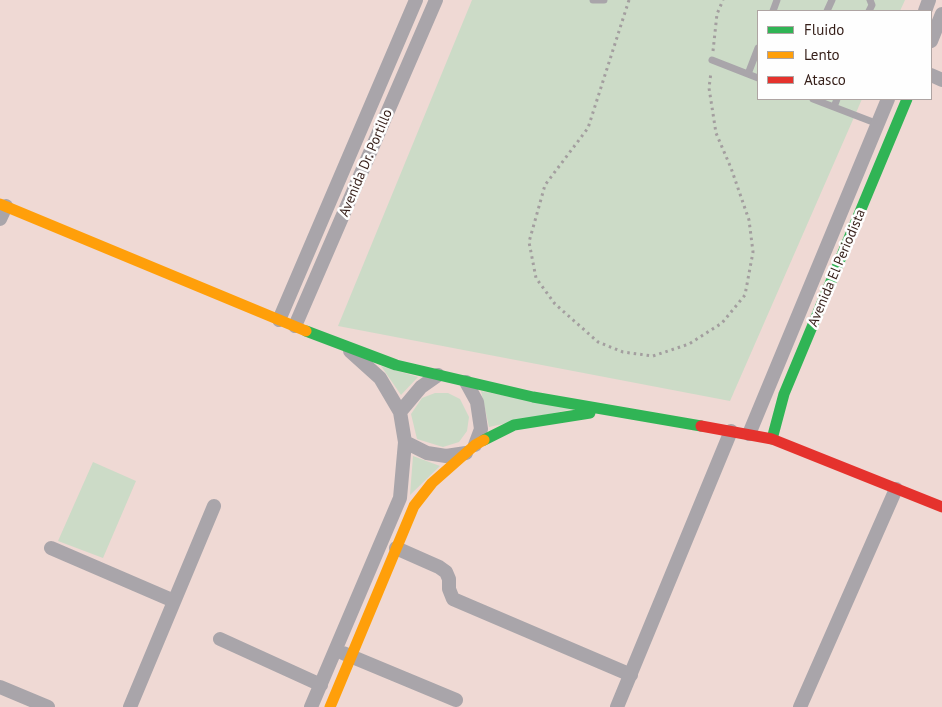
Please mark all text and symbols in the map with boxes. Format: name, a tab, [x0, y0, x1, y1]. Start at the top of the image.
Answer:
legend	[757, 10, 932, 100]
text: Fluido	[804, 20, 844, 39]
text: Lento	[804, 45, 840, 64]
text: Atasco	[804, 70, 846, 89]
street label: Avenida Dr. Portillo	[336, 107, 396, 219]
street label: Avenida El Periodista	[805, 207, 869, 329]

